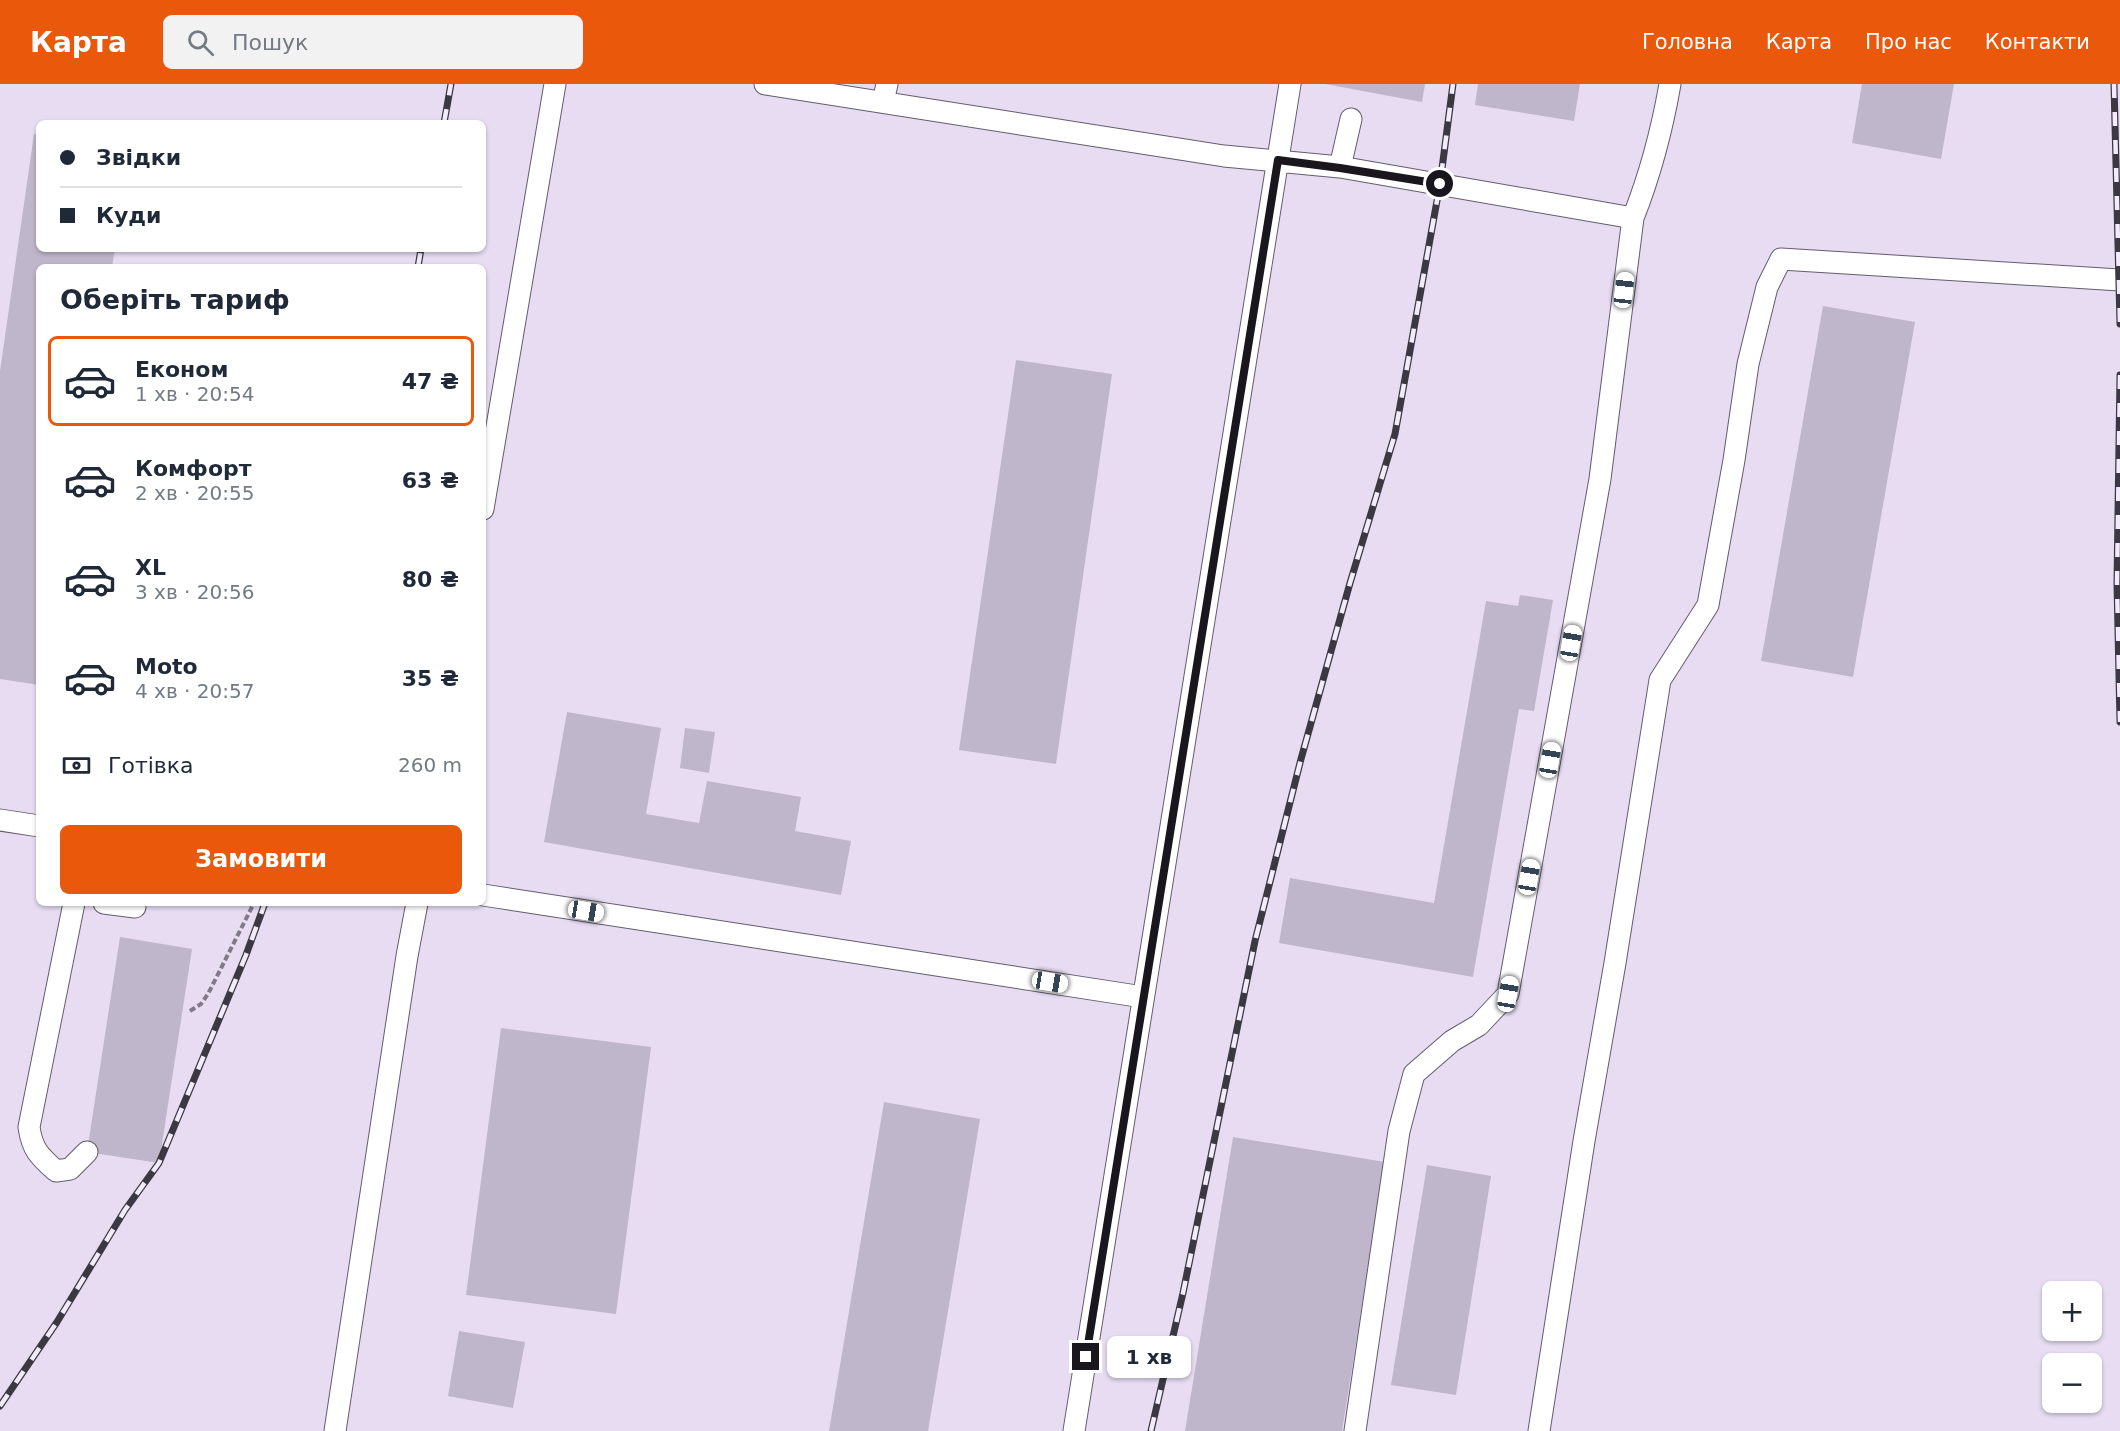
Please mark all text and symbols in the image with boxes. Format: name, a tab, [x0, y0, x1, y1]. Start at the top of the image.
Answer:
search box	[163, 15, 583, 69]
text: Карта	[30, 26, 127, 59]
icon: search	[184, 26, 217, 59]
text: Пошук	[232, 30, 308, 55]
text: Головна	[1642, 30, 1733, 54]
text: Карта	[1766, 30, 1832, 54]
text: Про нас	[1865, 30, 1952, 54]
text: Контакти	[1985, 30, 2090, 54]
text: Звідки	[96, 145, 181, 170]
route start	[1426, 170, 1453, 197]
text: Куди	[96, 203, 162, 228]
car	[1613, 271, 1635, 309]
text: Оберіть тариф	[60, 284, 290, 315]
icon: car	[63, 354, 117, 408]
text: Економ	[135, 357, 228, 382]
text: 47 ₴	[402, 369, 459, 394]
text: 1 хв · 20:54	[135, 382, 254, 406]
icon: car	[63, 453, 117, 507]
text: Комфорт	[135, 456, 252, 481]
text: 63 ₴	[402, 468, 459, 493]
text: 2 хв · 20:55	[135, 481, 254, 505]
icon: car	[63, 552, 117, 606]
text: XL	[135, 555, 166, 580]
text: 80 ₴	[402, 567, 459, 592]
text: 3 хв · 20:56	[135, 580, 254, 604]
car	[1559, 624, 1583, 662]
icon: car	[63, 651, 117, 705]
text: Moto	[135, 654, 198, 679]
text: 35 ₴	[402, 666, 459, 691]
text: 4 хв · 20:57	[135, 679, 254, 703]
car	[1538, 741, 1562, 779]
icon: cash	[60, 749, 93, 782]
text: Готівка	[108, 753, 194, 778]
text: 260 m	[398, 753, 462, 777]
button: Замовити	[60, 825, 462, 894]
car	[1517, 858, 1541, 896]
car	[567, 899, 605, 923]
car	[1031, 970, 1069, 994]
car	[1496, 975, 1520, 1013]
map controls	[2042, 1281, 2102, 1413]
button: +	[2042, 1281, 2102, 1341]
callout: 1 хв	[1107, 1336, 1191, 1378]
route end	[1072, 1343, 1099, 1370]
text: 1 хв	[1126, 1345, 1172, 1369]
button: −	[2042, 1353, 2102, 1413]

